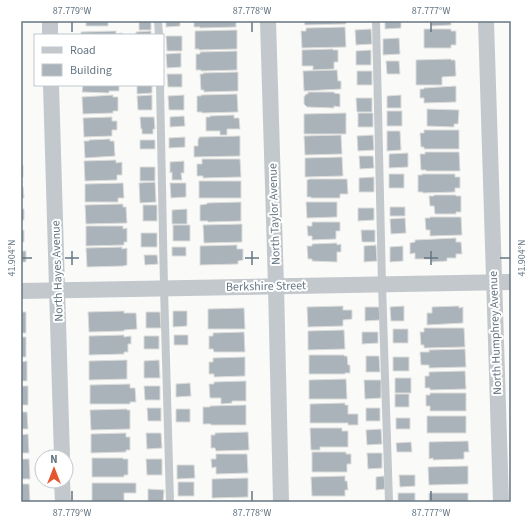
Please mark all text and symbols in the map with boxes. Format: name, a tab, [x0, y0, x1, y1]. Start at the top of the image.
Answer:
text: 87.779°W	[53, 4, 91, 18]
text: 87.778°W	[233, 4, 271, 18]
text: 87.777°W	[412, 4, 450, 18]
legend	[34, 34, 164, 86]
text: Road	[70, 42, 96, 59]
text: Building	[70, 62, 112, 79]
street label: North Taylor Avenue	[264, 163, 285, 265]
street label: North Hayes Avenue	[47, 220, 68, 322]
text: 41.904°N	[5, 239, 19, 277]
text: 41.904°N	[515, 239, 529, 277]
street label: North Humphrey Avenue	[485, 271, 506, 395]
street label: Berkshire Street	[226, 277, 306, 296]
north arrow	[34, 449, 74, 489]
text: N	[50, 452, 58, 467]
text: 87.779°W	[53, 506, 91, 520]
text: 87.778°W	[233, 506, 271, 520]
text: 87.777°W	[412, 506, 450, 520]

